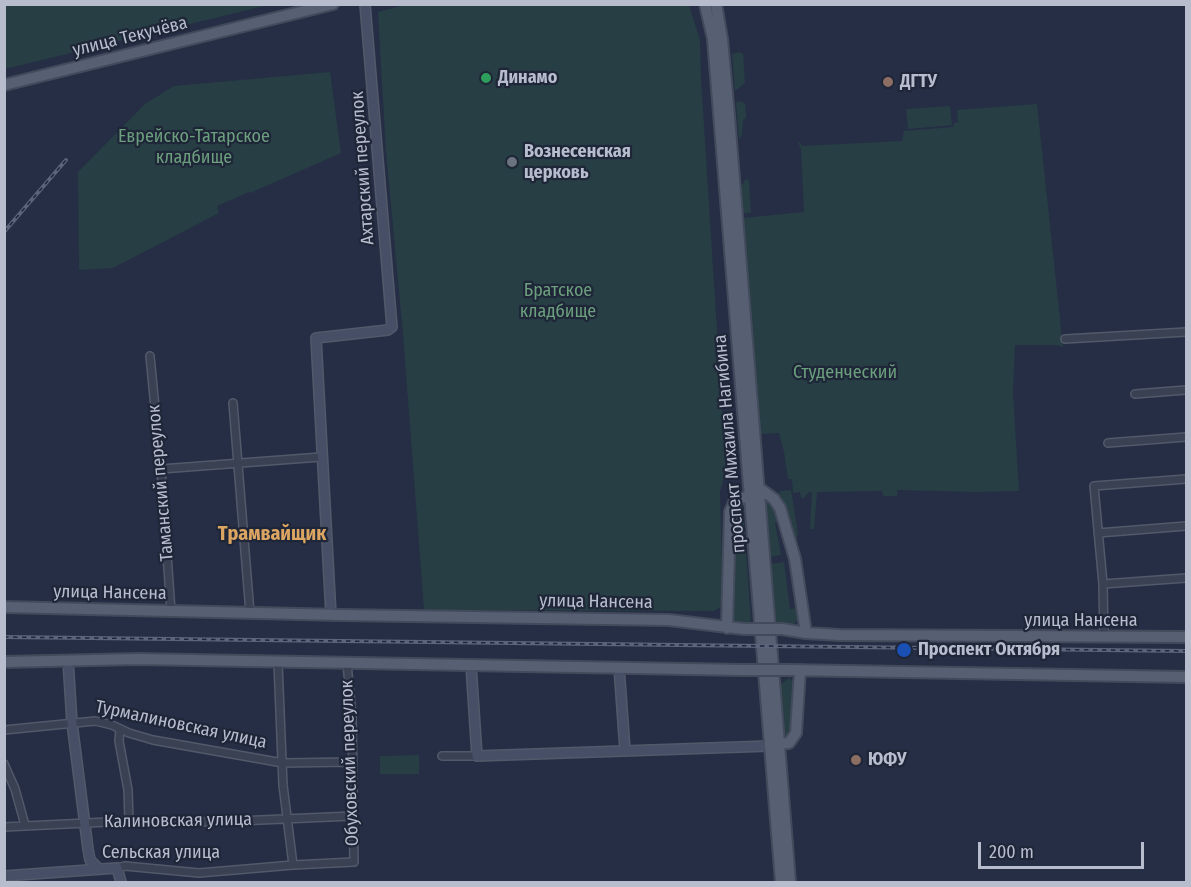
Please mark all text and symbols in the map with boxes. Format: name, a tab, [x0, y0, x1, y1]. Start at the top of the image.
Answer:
street label: улица Текучёва	[70, 12, 190, 62]
place label: Динамо	[498, 67, 557, 89]
marker: Динамо	[479, 71, 493, 85]
place label: ДГТУ	[900, 71, 937, 93]
marker: ДГТУ	[881, 75, 895, 89]
street label: Ахтарский переулок	[347, 90, 379, 246]
park label: Еврейско-Татарское кладбище	[118, 126, 270, 168]
place label: Вознесенская церковь	[524, 141, 631, 184]
marker: Вознесенская церковь	[505, 155, 519, 169]
park label: Братское кладбище	[520, 280, 596, 322]
street label: проспект Михаила Нагибина	[710, 334, 750, 554]
park label: Студенческий	[793, 362, 897, 384]
street label: Таманский переулок	[143, 404, 179, 562]
district label: Трамвайщик	[218, 522, 326, 546]
street label: улица Нансена	[53, 581, 167, 605]
street label: улица Нансена	[539, 590, 653, 614]
street label: улица Нансена	[1024, 610, 1138, 632]
place label: Проспект Октября	[918, 639, 1060, 661]
marker: Проспект Октября	[895, 641, 913, 659]
street label: Обуховский переулок	[336, 680, 364, 846]
street label: Турмалиновская улица	[93, 696, 269, 754]
place label: ЮФУ	[868, 749, 906, 771]
marker: ЮФУ	[849, 753, 863, 767]
street label: Калиновская улица	[104, 809, 252, 833]
scale bar	[981, 830, 1148, 868]
text: 200 m	[989, 841, 1034, 863]
street label: Сельская улица	[102, 842, 220, 864]

